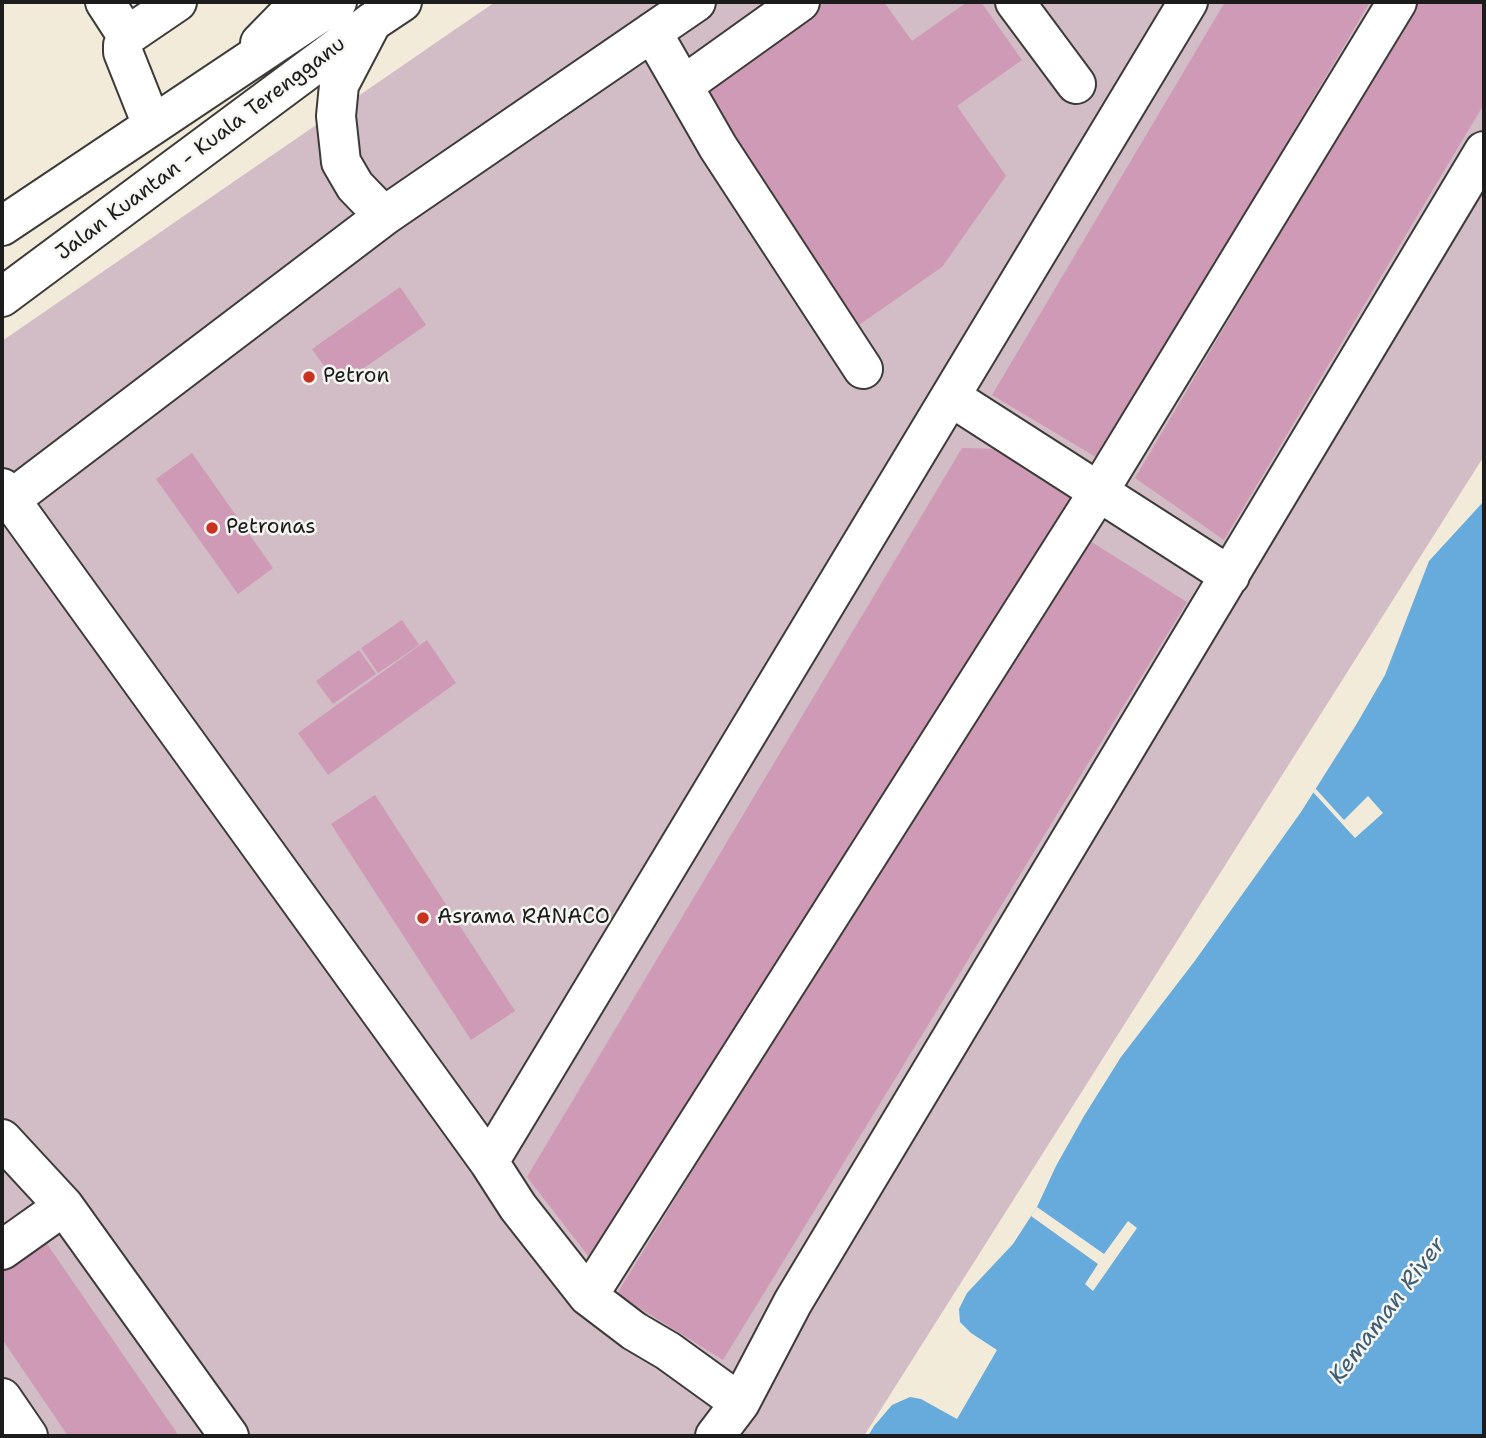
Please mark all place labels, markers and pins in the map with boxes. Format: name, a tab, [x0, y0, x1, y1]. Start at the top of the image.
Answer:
place label: Petron	[323, 364, 389, 390]
marker: Petron	[301, 369, 317, 385]
place label: Petronas	[226, 515, 316, 541]
marker: Petronas	[204, 520, 220, 536]
place label: Asrama RANACO	[437, 905, 610, 931]
marker: Asrama RANACO	[415, 910, 431, 926]

